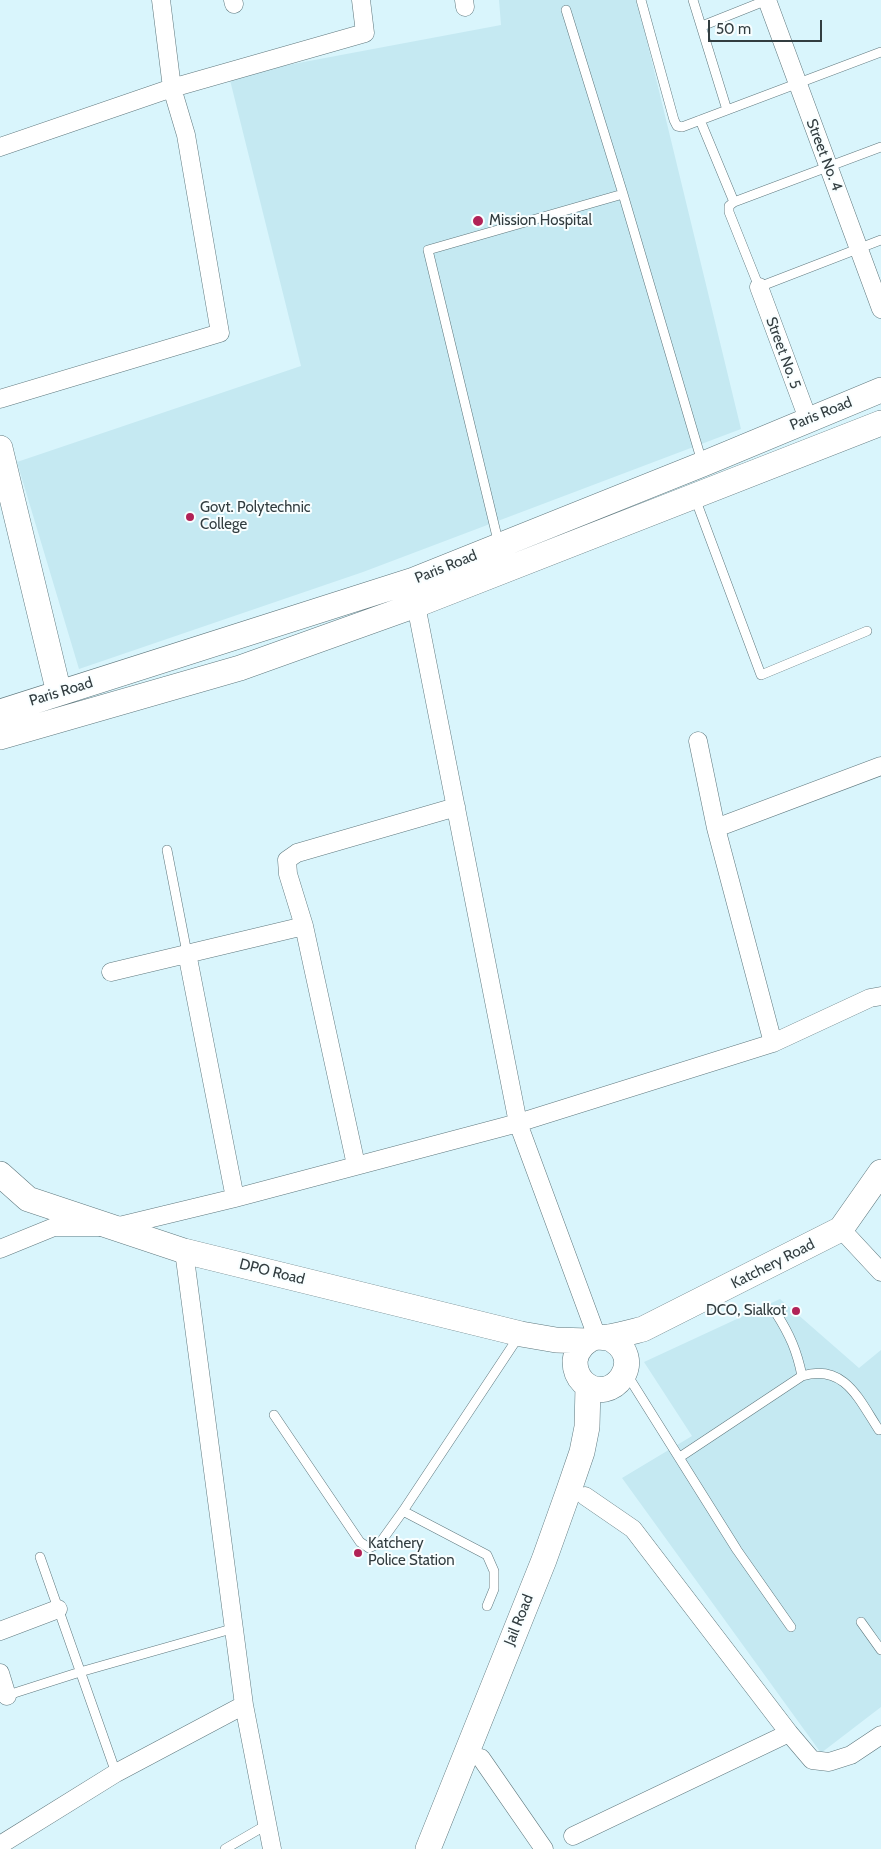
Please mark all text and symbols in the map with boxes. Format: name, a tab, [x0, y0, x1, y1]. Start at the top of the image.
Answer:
scale bar	[711, 10, 825, 42]
text: 50 m	[716, 20, 751, 38]
street label: Street No. 4	[802, 116, 846, 194]
place label: Mission Hospital	[489, 212, 592, 230]
marker: Mission Hospital	[471, 214, 485, 228]
street label: Street No. 5	[762, 315, 804, 391]
street label: Paris Road	[787, 393, 855, 435]
place label: Govt. Polytechnic College	[200, 499, 311, 534]
marker: Govt. Polytechnic College	[184, 511, 196, 523]
street label: Paris Road	[412, 546, 480, 588]
street label: Paris Road	[27, 674, 95, 710]
street label: Katchery Road	[728, 1235, 818, 1293]
street label: DPO Road	[237, 1255, 307, 1289]
place label: DCO, Sialkot	[706, 1302, 786, 1320]
marker: DCO, Sialkot	[790, 1305, 802, 1317]
place label: Katchery Police Station	[368, 1535, 455, 1570]
marker: Katchery Police Station	[352, 1547, 364, 1559]
street label: Jail Road	[501, 1592, 537, 1648]

